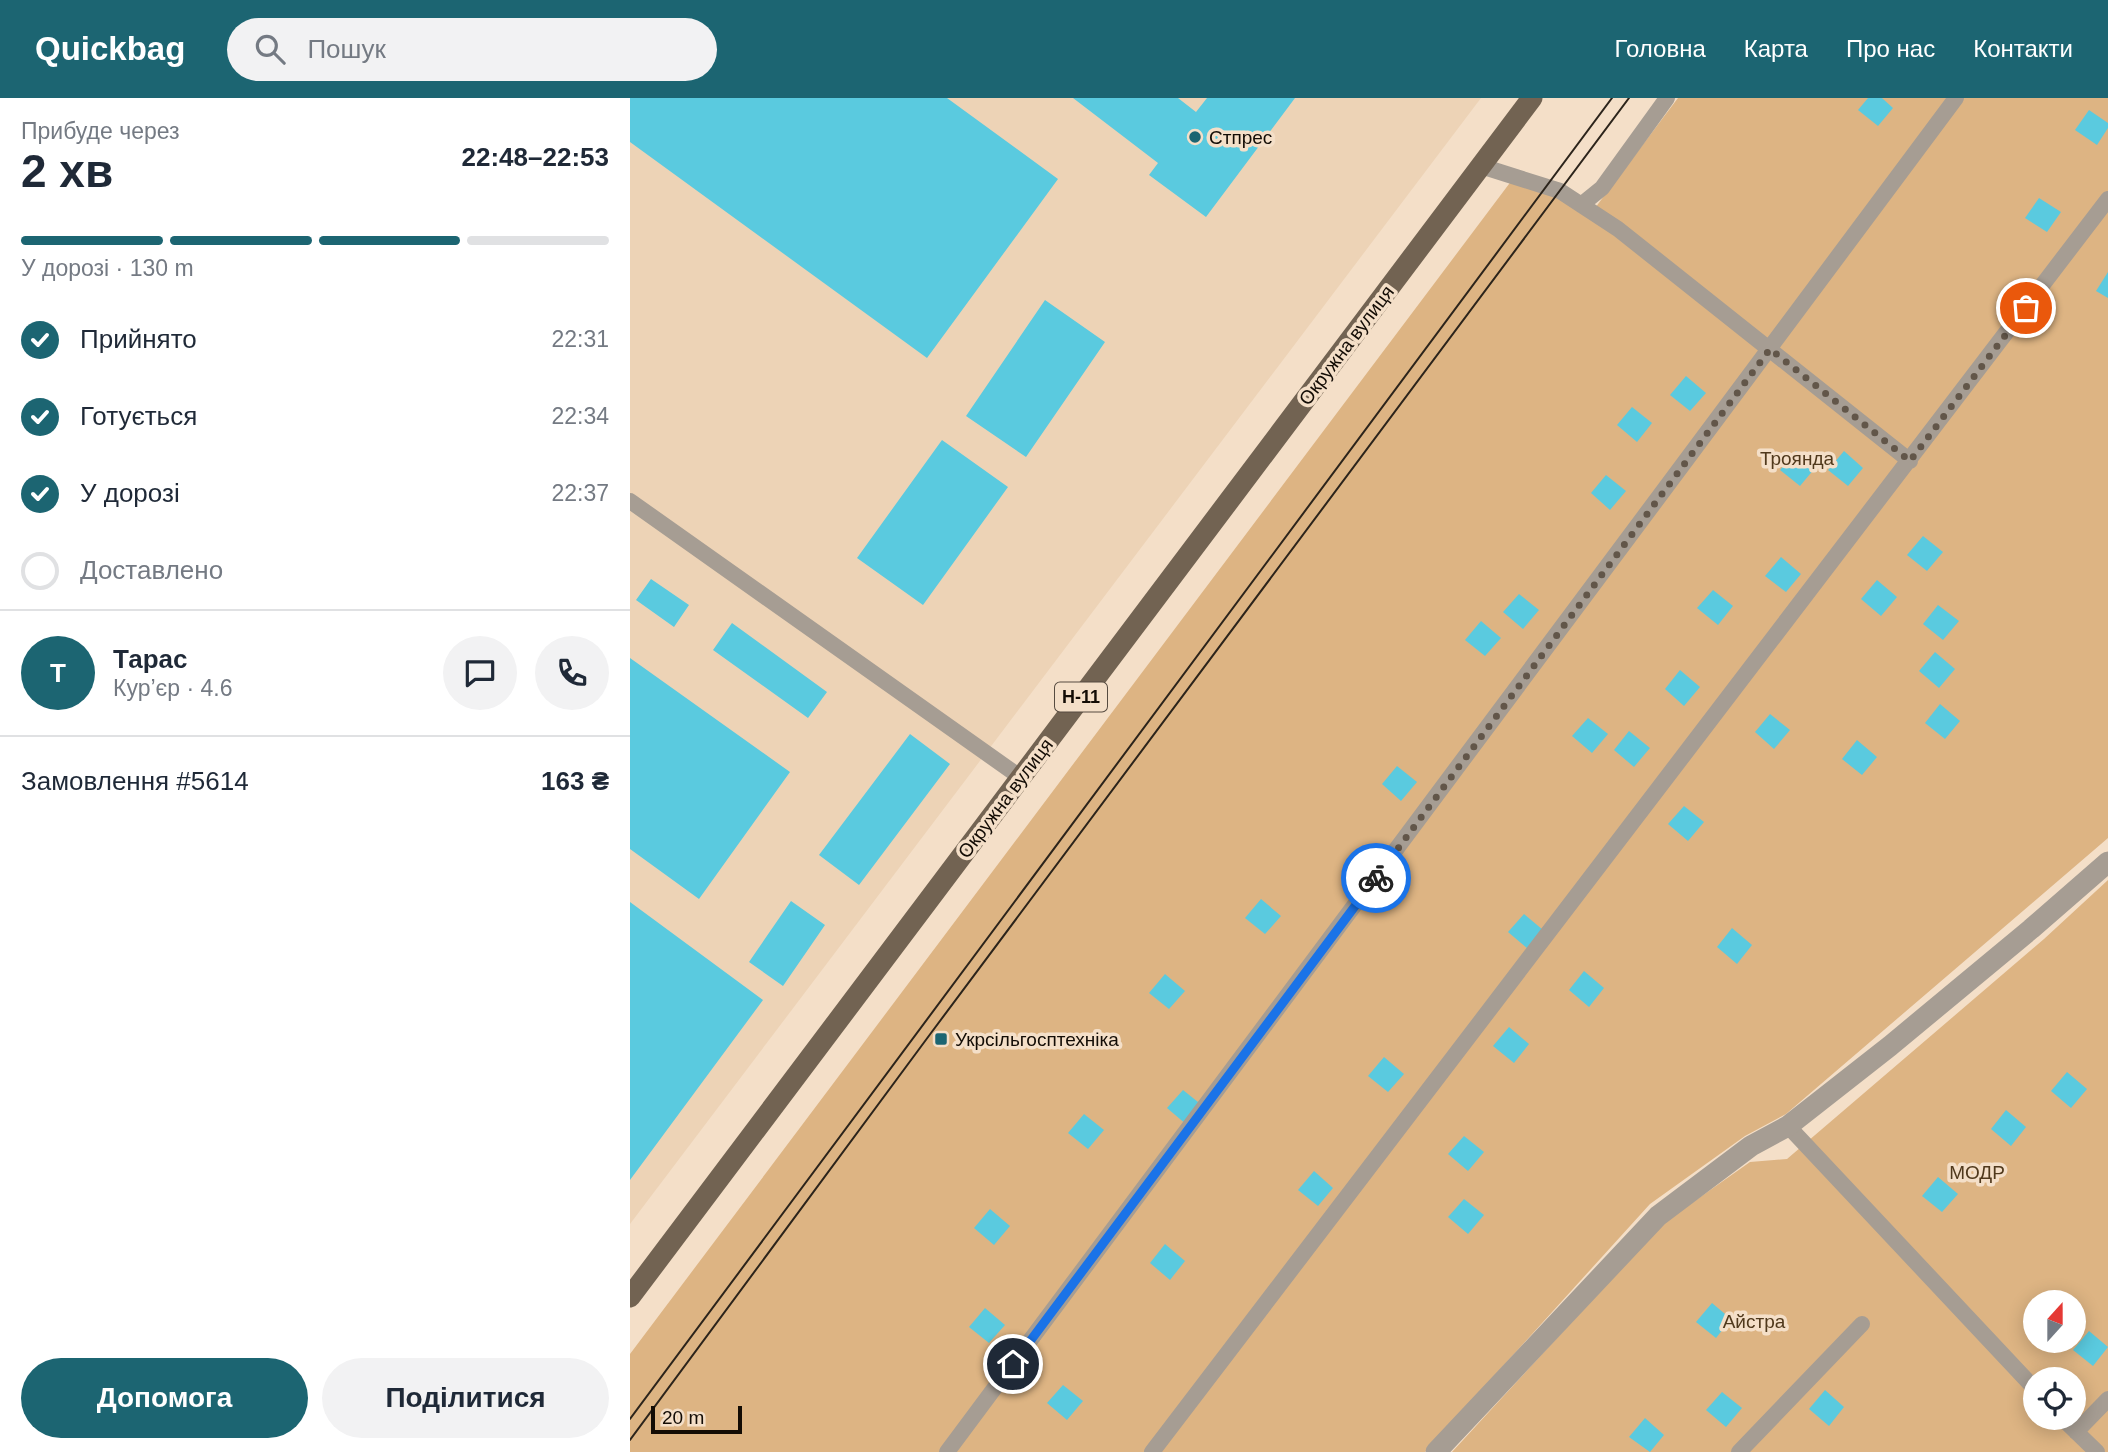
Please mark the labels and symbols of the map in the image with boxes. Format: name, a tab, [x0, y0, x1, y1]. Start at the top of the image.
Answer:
place label: Стпрес	[1209, 127, 1272, 148]
marker: Стпрес	[1187, 129, 1203, 145]
pin	[1996, 278, 2056, 338]
street label: Окружна вулиця	[1295, 282, 1398, 409]
park label: Троянда	[1760, 448, 1834, 469]
road number: Н-11	[1055, 682, 1107, 712]
street label: Окружна вулиця	[954, 735, 1057, 862]
courier	[1341, 843, 1411, 913]
place label: Укрсільгосптехніка	[955, 1029, 1119, 1050]
marker: Укрсільгосптехніка	[933, 1031, 949, 1047]
park label: МОДР	[1949, 1162, 2005, 1183]
north arrow	[2023, 1290, 2086, 1353]
park label: Айстра	[1723, 1311, 1786, 1332]
pin	[983, 1334, 1043, 1394]
scale bar	[651, 1403, 742, 1435]

